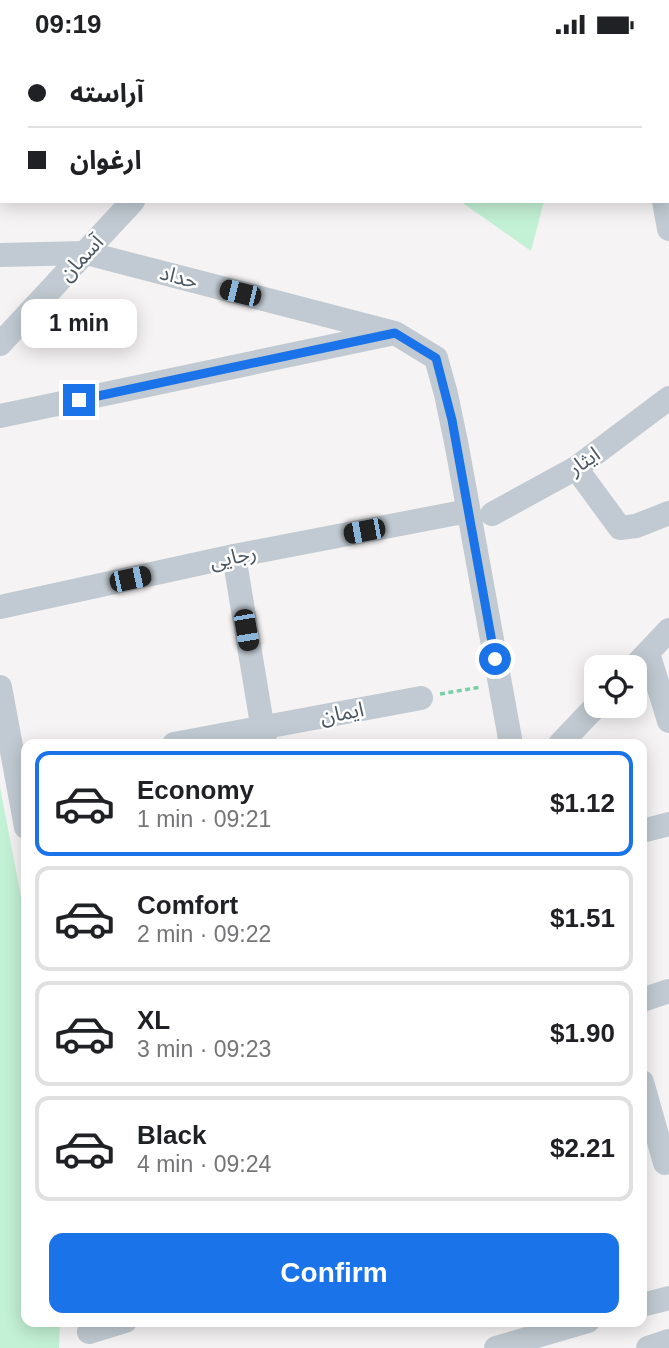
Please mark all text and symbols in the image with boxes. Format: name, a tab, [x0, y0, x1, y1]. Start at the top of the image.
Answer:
text: 09:19	[35, 9, 102, 39]
text: آراسته	[70, 78, 144, 108]
text: ارغوان	[70, 145, 142, 175]
street label: آسمان	[54, 229, 109, 286]
street label: حداد	[158, 260, 201, 293]
car	[218, 278, 263, 308]
callout: 1 min	[21, 299, 137, 347]
text: 1 min	[49, 310, 109, 336]
route end	[63, 384, 95, 416]
street label: ایثار	[563, 442, 604, 481]
car	[342, 517, 387, 545]
street label: رجایی	[207, 540, 259, 574]
car	[108, 564, 153, 594]
car	[233, 607, 260, 653]
route start	[479, 643, 511, 675]
map controls	[584, 655, 647, 718]
button: locate	[584, 655, 647, 718]
street label: ایمان	[318, 697, 366, 729]
icon: car	[53, 772, 116, 835]
text: Economy	[137, 775, 254, 805]
text: $1.12	[550, 788, 615, 818]
text: 1 min · 09:21	[137, 806, 271, 832]
icon: car	[53, 887, 116, 950]
text: Comfort	[137, 890, 238, 920]
text: $1.51	[550, 903, 615, 933]
text: 2 min · 09:22	[137, 921, 271, 947]
icon: car	[53, 1002, 116, 1065]
text: XL	[137, 1005, 170, 1035]
text: $1.90	[550, 1018, 615, 1048]
text: 3 min · 09:23	[137, 1036, 271, 1062]
icon: car	[53, 1117, 116, 1180]
text: Black	[137, 1120, 206, 1150]
text: $2.21	[550, 1133, 615, 1163]
text: 4 min · 09:24	[137, 1151, 271, 1177]
button: Confirm	[49, 1233, 619, 1313]

